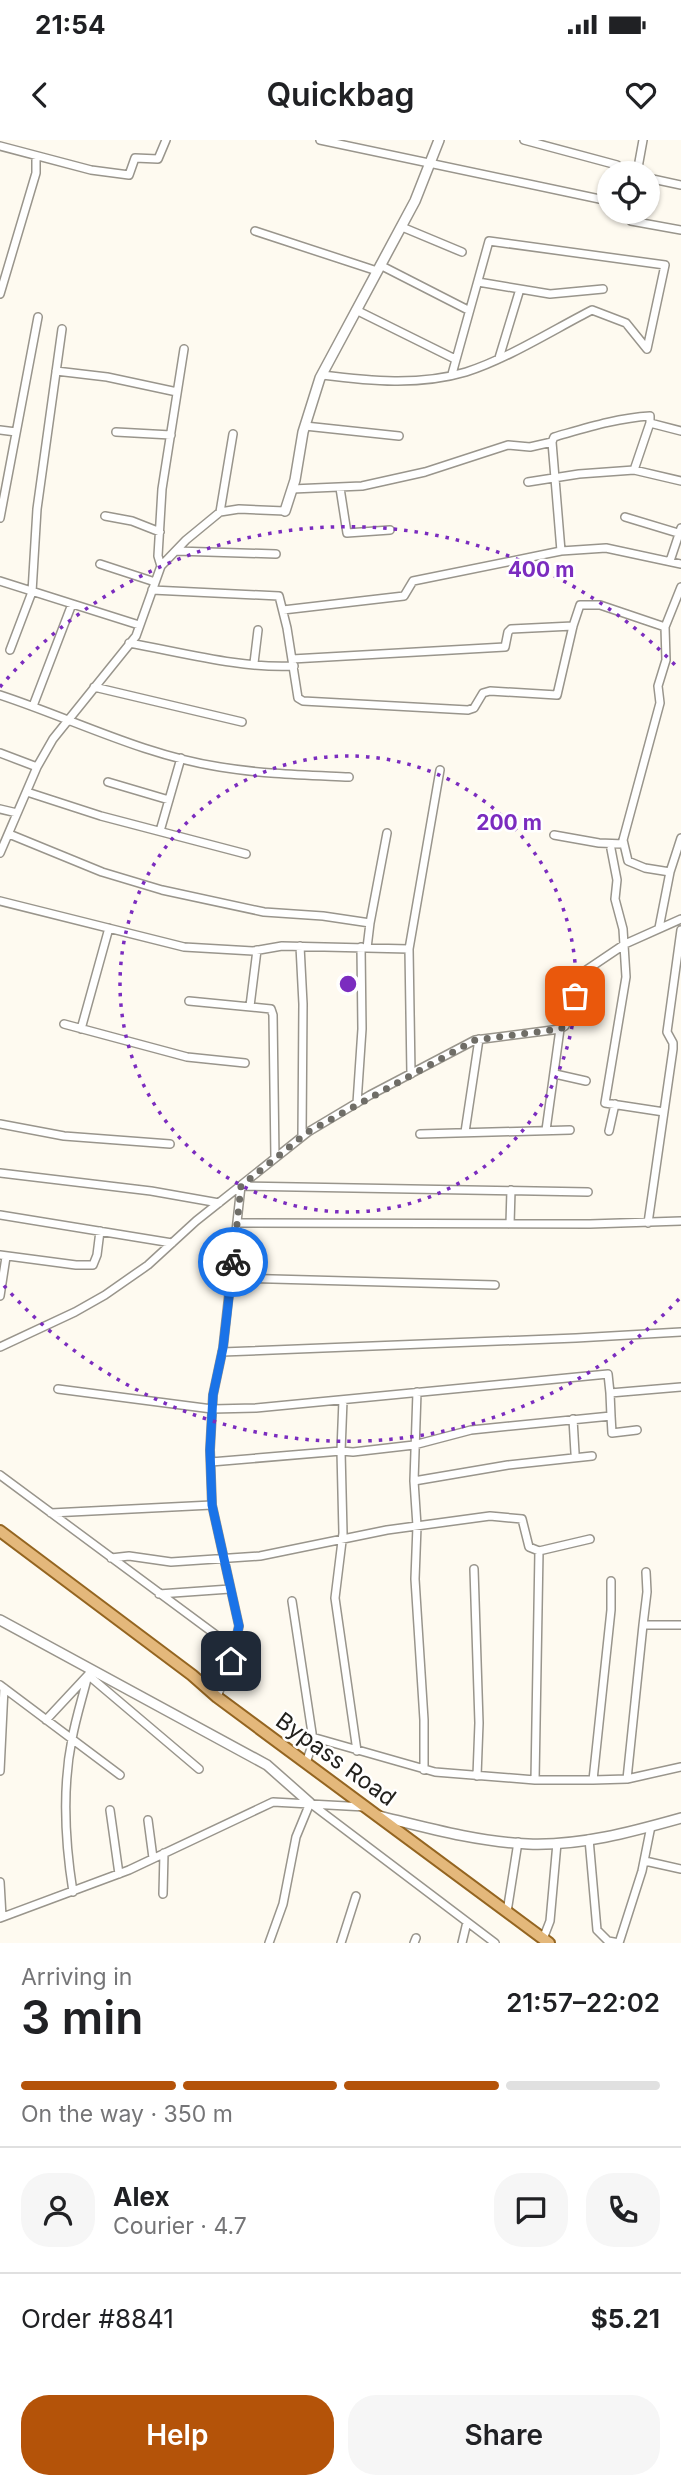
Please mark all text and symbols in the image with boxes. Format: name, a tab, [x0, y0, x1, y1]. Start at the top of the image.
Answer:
text: 21:54	[35, 9, 105, 40]
text: Quickbag	[266, 75, 415, 114]
icon: back	[21, 76, 59, 114]
icon: heart	[622, 76, 660, 114]
map controls	[597, 161, 660, 224]
button: locate	[597, 161, 660, 224]
text: 400 m	[508, 557, 574, 582]
text: 200 m	[476, 810, 542, 835]
pin	[545, 966, 605, 1026]
centre of rings	[336, 972, 360, 996]
icon: bag	[556, 977, 594, 1015]
courier	[198, 1227, 268, 1297]
icon: bike	[214, 1243, 252, 1281]
pin	[201, 1631, 261, 1691]
icon: home	[212, 1642, 250, 1680]
street label: Bypass Road	[271, 1706, 401, 1812]
text: Arriving in	[21, 1963, 132, 1991]
text: 21:57–22:02	[506, 1987, 660, 2018]
text: 3 min	[21, 1989, 143, 2045]
text: On the way · 350 m	[21, 2100, 233, 2128]
button: person	[21, 2173, 95, 2247]
button: chat	[494, 2173, 568, 2247]
button: phone	[586, 2173, 660, 2247]
text: Alex	[113, 2181, 170, 2212]
text: Courier · 4.7	[113, 2212, 247, 2240]
text: Order #8841	[21, 2303, 174, 2334]
text: $5.21	[591, 2303, 660, 2334]
button: Help	[21, 2395, 334, 2475]
button: Share	[348, 2395, 660, 2475]

